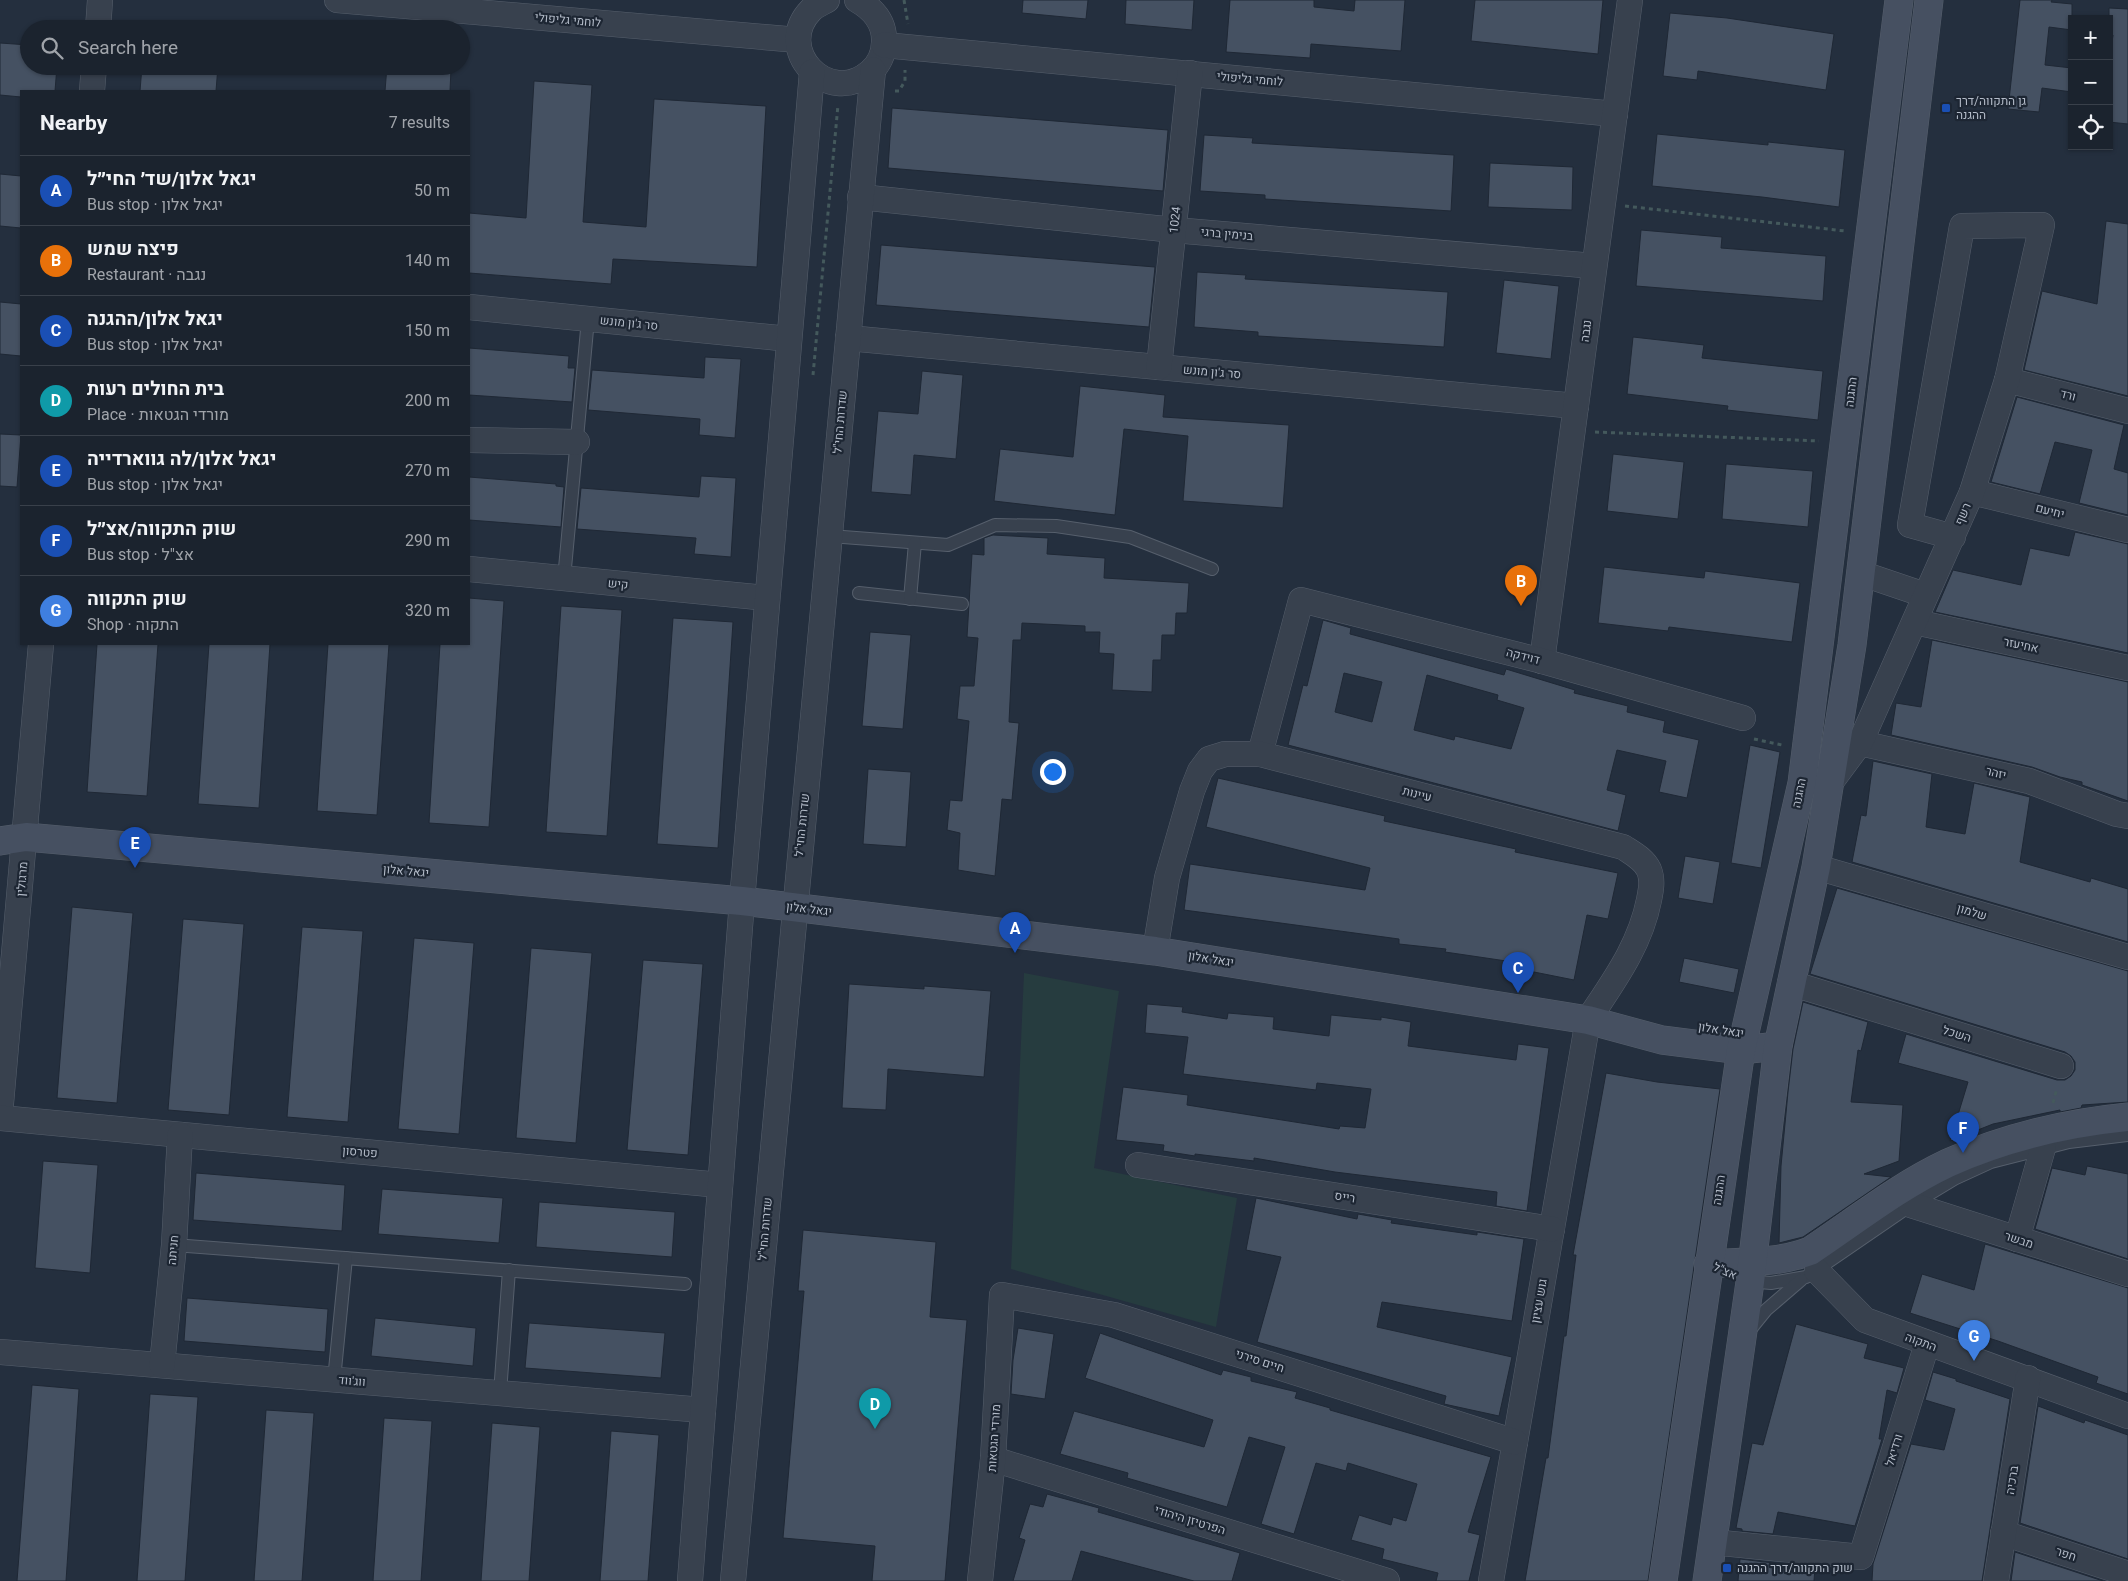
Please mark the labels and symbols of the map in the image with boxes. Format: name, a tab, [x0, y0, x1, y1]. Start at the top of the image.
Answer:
street label: לוחמי גליפולי	[534, 10, 602, 30]
street label: לוחמי גליפולי	[1216, 69, 1284, 89]
place label: גן התקווה/דרך ההגנה	[1956, 94, 2027, 122]
marker: גן התקווה/דרך ההגנה	[1940, 102, 1952, 114]
street label: 1024	[1167, 206, 1183, 234]
street label: בנימין ברגי	[1200, 225, 1254, 243]
street label: סר ג'ון מונש	[599, 313, 659, 333]
street label: נגבה	[1578, 319, 1594, 343]
street label: סר ג'ון מונש	[1182, 362, 1242, 382]
street label: ההגנה	[1842, 376, 1860, 408]
street label: ורד	[2059, 386, 2077, 404]
street label: שדרות החי"ל	[830, 390, 850, 454]
street label: רשף	[1952, 501, 1974, 527]
street label: יחיעם	[2034, 501, 2066, 521]
pin: B	[1505, 565, 1537, 606]
street label: קיש	[607, 576, 629, 592]
street label: אחיעזר	[2002, 634, 2040, 656]
street label: דוידקה	[1505, 645, 1541, 667]
your location	[1040, 759, 1066, 785]
street label: יזהר	[1984, 764, 2008, 782]
street label: ההגנה	[1789, 777, 1809, 809]
street label: עיינות	[1401, 784, 1433, 804]
street label: שדרות החי"ל	[792, 793, 812, 857]
pin: E	[119, 827, 151, 868]
street label: מרגולין	[14, 861, 30, 897]
street label: יגאל אלון	[382, 862, 430, 880]
street label: יגאל אלון	[785, 899, 833, 919]
street label: שלמון	[1956, 901, 1988, 923]
pin: A	[999, 912, 1031, 953]
street label: יגאל אלון	[1187, 948, 1235, 970]
pin: C	[1502, 952, 1534, 993]
street label: יגאל אלון	[1697, 1019, 1745, 1041]
street label: השכל	[1941, 1023, 1973, 1045]
pin: F	[1947, 1112, 1979, 1153]
street label: פטרסון	[342, 1143, 378, 1161]
street label: ההגנה	[1710, 1174, 1728, 1206]
street label: רייס	[1334, 1188, 1356, 1206]
street label: שדרות החי"ל	[755, 1197, 775, 1261]
street label: מבשר	[2003, 1229, 2035, 1251]
street label: חניתה	[165, 1235, 181, 1265]
street label: אצ"ל	[1711, 1260, 1739, 1282]
street label: גוש עציון	[1528, 1277, 1550, 1324]
pin: G	[1958, 1320, 1990, 1361]
street label: התקוה	[1903, 1330, 1939, 1354]
street label: חיים סירני	[1234, 1347, 1286, 1375]
street label: ווג'ווד	[338, 1373, 366, 1389]
pin: D	[859, 1388, 891, 1429]
street label: מורדי הגטאות	[985, 1404, 1003, 1472]
street label: ורדיאל	[1882, 1432, 1906, 1468]
street label: ברכיה	[2003, 1464, 2021, 1496]
street label: הפרטיזן היהודי	[1153, 1503, 1227, 1537]
street label: חפר	[2054, 1544, 2078, 1564]
place label: שוק התקווה/דרך ההגנה	[1737, 1561, 1853, 1575]
marker: שוק התקווה/דרך ההגנה	[1721, 1562, 1733, 1574]

